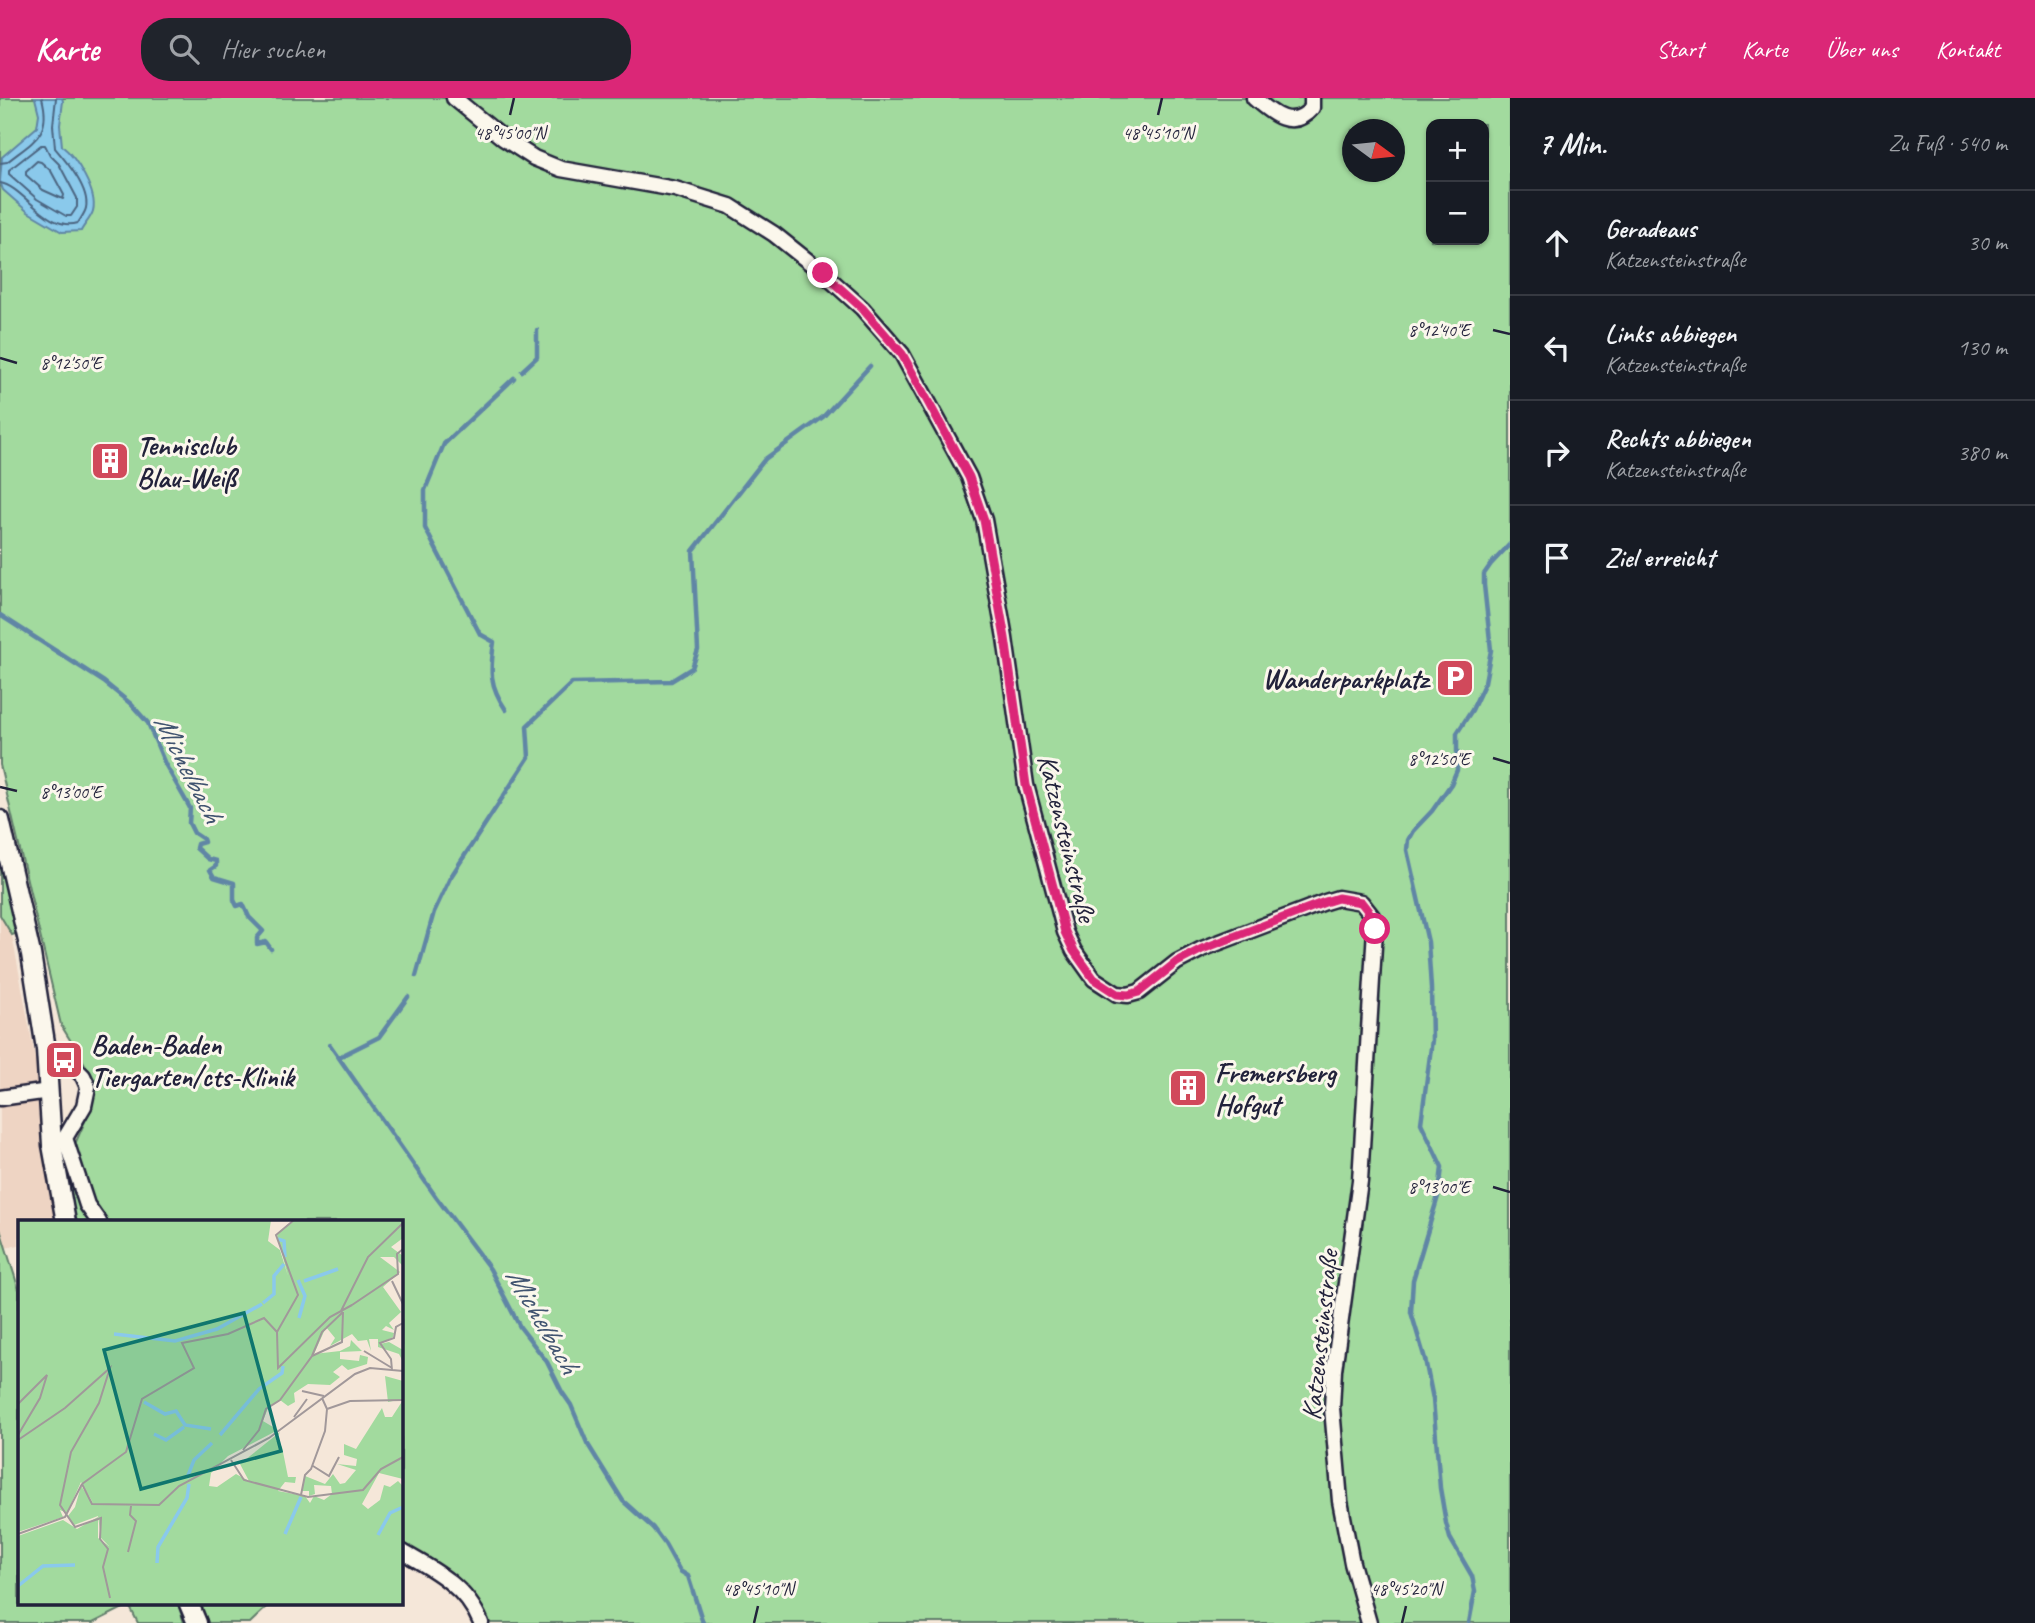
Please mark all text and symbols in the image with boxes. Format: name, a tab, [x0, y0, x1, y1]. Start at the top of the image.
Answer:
search box	[141, 18, 631, 81]
text: Karte	[35, 28, 99, 70]
icon: search	[165, 30, 203, 68]
text: Hier suchen	[221, 33, 325, 66]
text: Start	[1657, 34, 1704, 64]
text: Karte	[1742, 34, 1788, 64]
text: Über uns	[1826, 34, 1898, 64]
text: Kontakt	[1936, 34, 2000, 64]
north arrow	[1342, 119, 1405, 182]
map controls	[1426, 119, 1489, 245]
button: +	[1426, 119, 1489, 182]
text: 48°45'00"N	[475, 122, 549, 144]
text: 48°45'10"N	[1123, 122, 1197, 144]
text: 7 Min.	[1538, 125, 1606, 163]
text: Zu Fuß · 540 m	[1888, 129, 2007, 158]
button: −	[1426, 182, 1489, 245]
text: Geradeaus	[1605, 212, 1696, 245]
icon: ahead	[1538, 224, 1576, 262]
text: 30 m	[1968, 228, 2007, 257]
text: Katzensteinstraße	[1605, 245, 1745, 274]
route end	[807, 257, 838, 288]
text: Links abbiegen	[1605, 317, 1736, 350]
text: 8°12'40"E	[1408, 319, 1472, 341]
icon: left	[1538, 329, 1576, 367]
text: 130 m	[1958, 333, 2007, 362]
text: Katzensteinstraße	[1605, 350, 1745, 379]
text: 8°12'50"E	[40, 352, 104, 374]
text: Rechts abbiegen	[1605, 422, 1751, 455]
place label: Tennisclub Blau-Weiß	[137, 428, 239, 495]
icon: right	[1538, 434, 1576, 472]
text: 380 m	[1958, 438, 2007, 467]
building icon: Tennisclub Blau-Weiß	[89, 440, 131, 482]
text: Katzensteinstraße	[1605, 455, 1745, 484]
icon: arrive	[1538, 539, 1576, 577]
text: Ziel erreicht	[1605, 541, 1715, 574]
parking icon: Wanderparkplatz	[1434, 657, 1476, 699]
place label: Wanderparkplatz	[1263, 661, 1431, 696]
water label: Michelbach	[146, 708, 233, 830]
text: 8°12'50"E	[1408, 748, 1472, 770]
street label: Katzensteinstraße	[1030, 751, 1106, 927]
text: 8°13'00"E	[40, 781, 104, 803]
route start	[1359, 913, 1390, 944]
place label: Baden-Baden Tiergarten/cts-Klinik	[91, 1027, 296, 1094]
bus stop icon: Baden-Baden Tiergarten/cts-Klinik	[43, 1039, 85, 1081]
place label: Fremersberg Hofgut	[1215, 1055, 1337, 1122]
building icon: Fremersberg Hofgut	[1167, 1067, 1209, 1109]
text: 8°13'00"E	[1408, 1176, 1472, 1198]
inset map	[18, 1220, 402, 1606]
street label: Katzensteinstraße	[1293, 1246, 1346, 1422]
water label: Michelbach	[498, 1260, 590, 1382]
text: 48°45'10"N	[723, 1578, 797, 1600]
text: 48°45'20"N	[1371, 1578, 1445, 1600]

